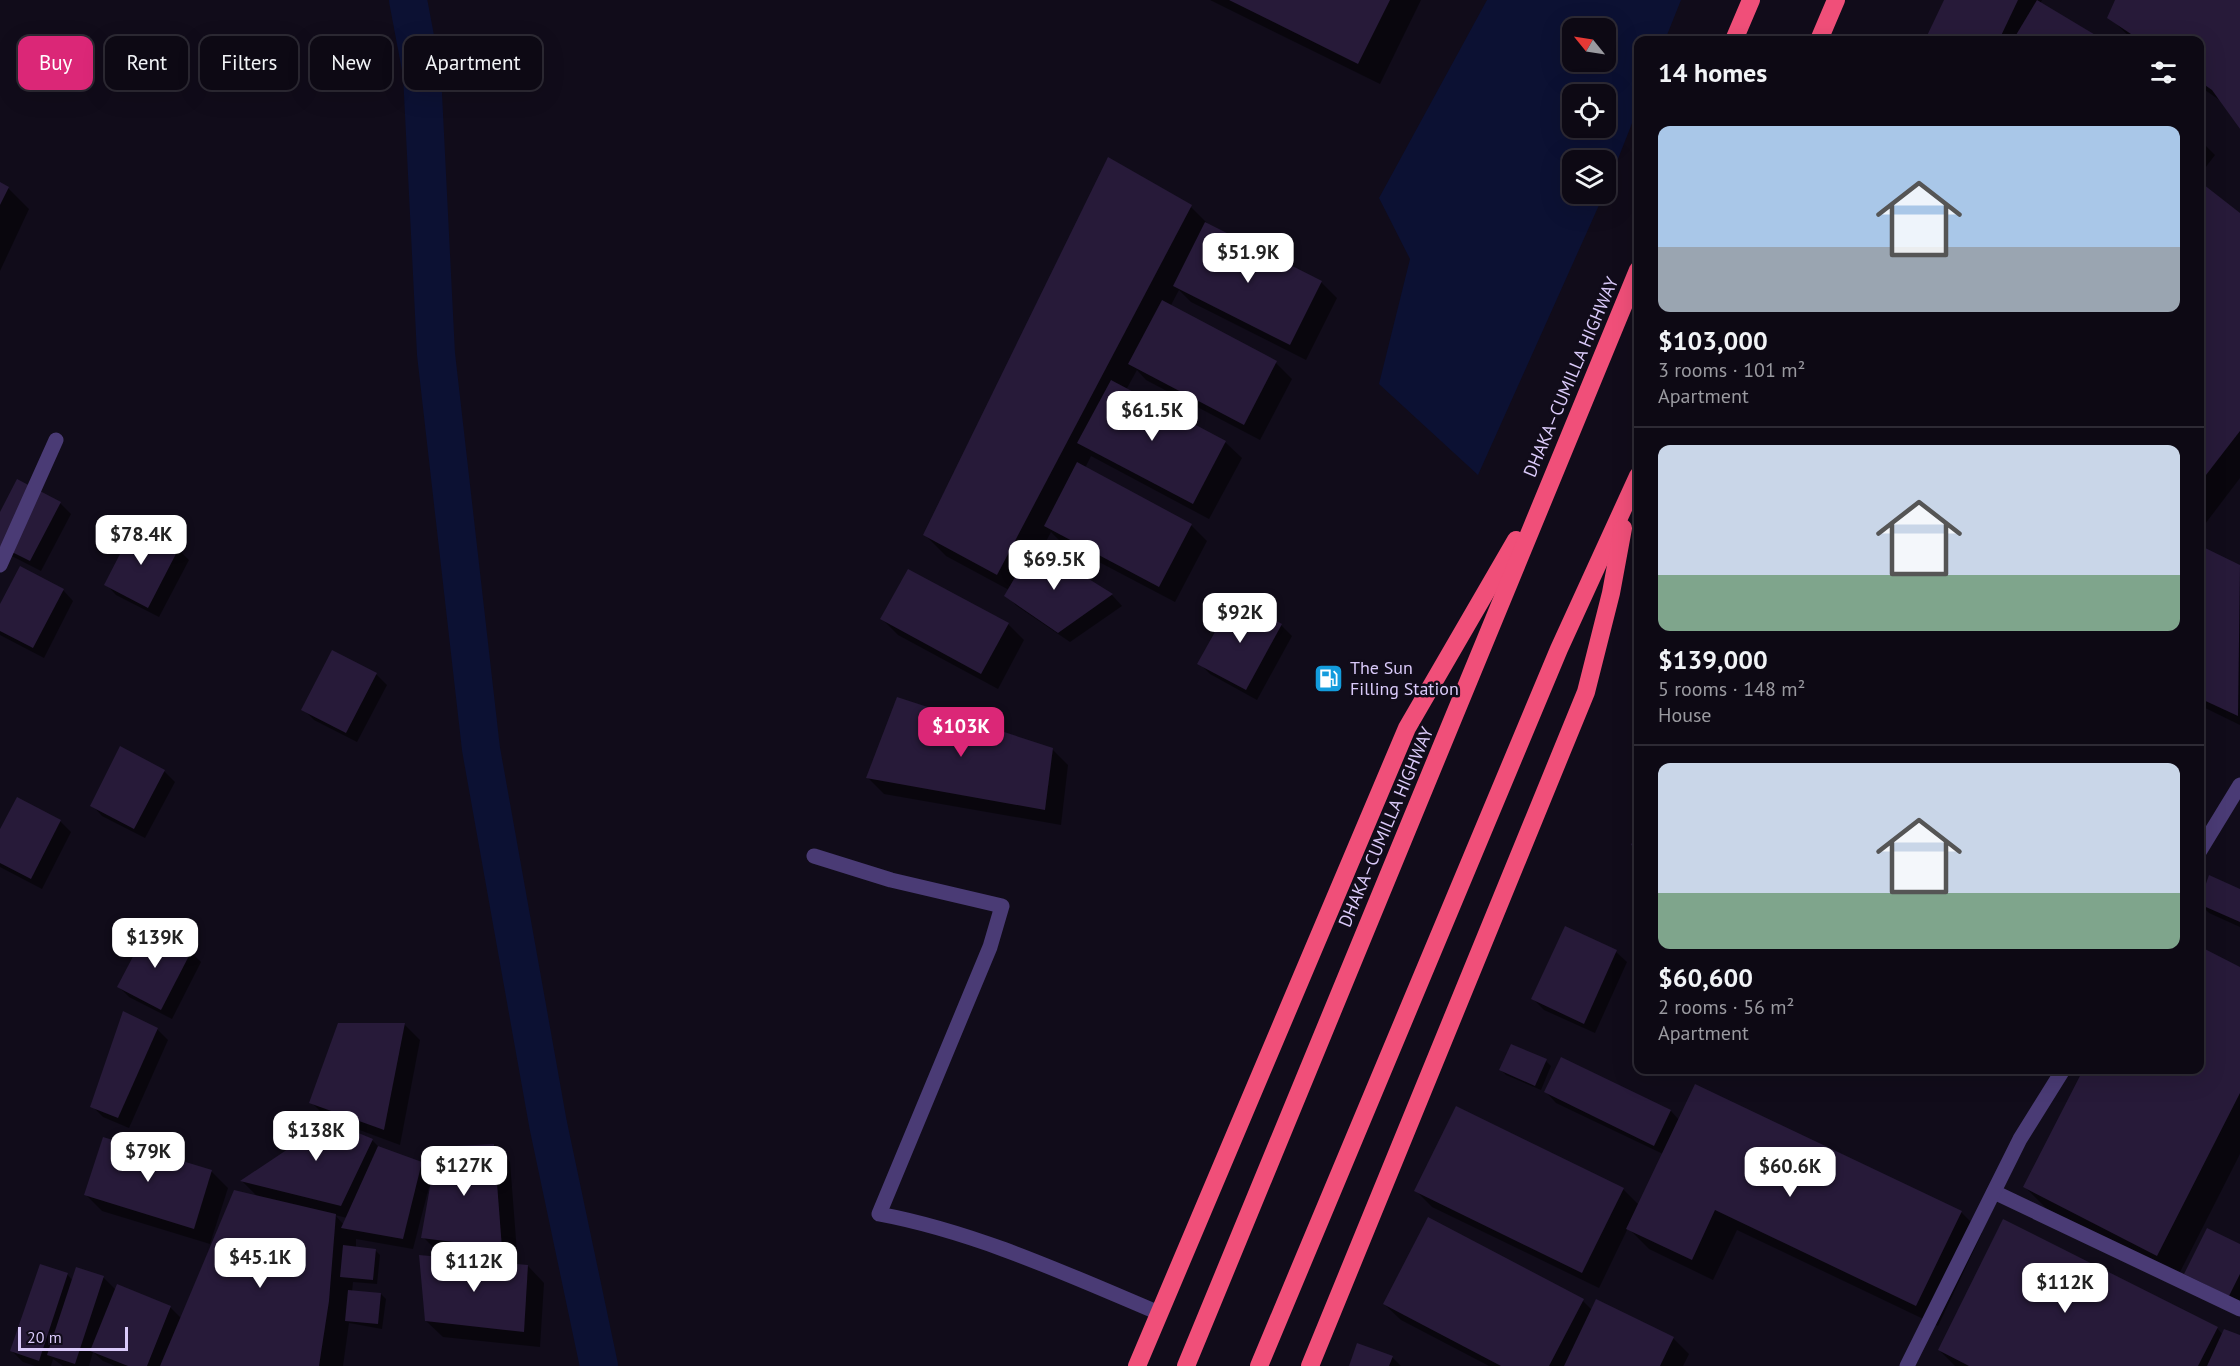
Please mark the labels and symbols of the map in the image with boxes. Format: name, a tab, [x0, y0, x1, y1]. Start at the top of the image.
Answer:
north arrow	[1562, 18, 1616, 72]
pin: $51.9K	[1199, 233, 1297, 284]
street label: DHAKA–CUMILLA HIGHWAY	[1518, 273, 1623, 480]
pin: $61.5K	[1103, 391, 1201, 442]
pin: $78.4K	[92, 515, 190, 566]
pin: $69.5K	[1005, 540, 1103, 591]
pin: $92K	[1204, 593, 1276, 644]
place label: The Sun Filling Station	[1350, 656, 1459, 700]
fuel station icon: The Sun Filling Station	[1313, 662, 1345, 694]
pin: $103K	[919, 707, 1003, 758]
street label: DHAKA–CUMILLA HIGHWAY	[1333, 723, 1438, 930]
pin: $139K	[113, 918, 197, 969]
pin: $138K	[274, 1111, 358, 1162]
pin: $79K	[112, 1132, 184, 1183]
pin: $127K	[422, 1146, 506, 1197]
pin: $60.6K	[1741, 1147, 1839, 1198]
pin: $45.1K	[211, 1238, 309, 1289]
pin: $112K	[432, 1242, 516, 1293]
pin: $112K	[2023, 1263, 2107, 1314]
scale bar	[18, 1324, 128, 1352]

